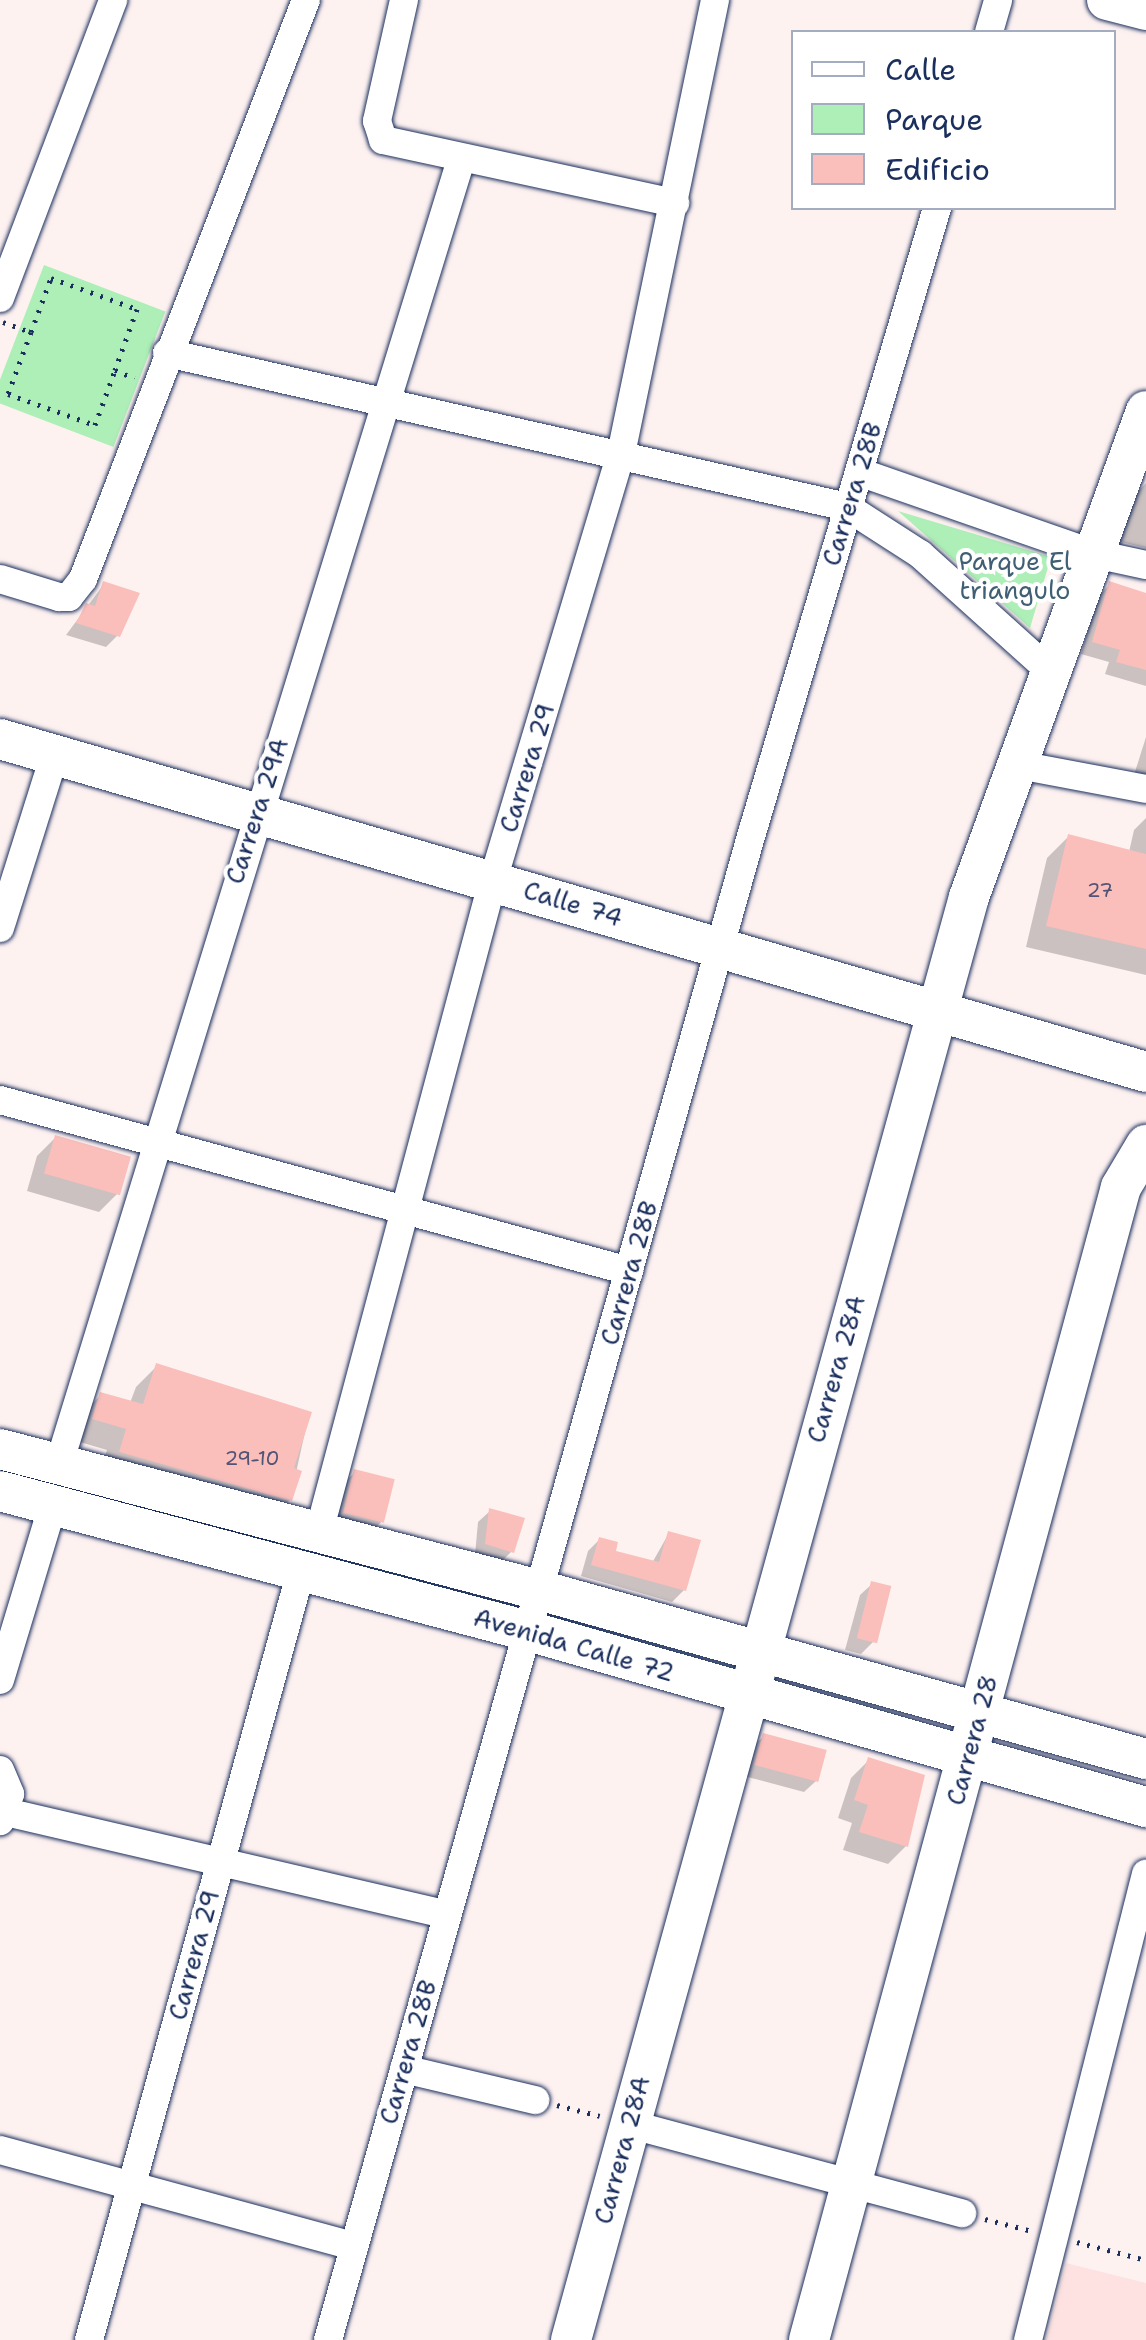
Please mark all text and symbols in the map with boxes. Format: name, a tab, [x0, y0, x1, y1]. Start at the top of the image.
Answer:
legend	[791, 30, 1116, 210]
text: Calle	[885, 49, 956, 90]
text: Parque	[885, 99, 983, 140]
text: Edificio	[885, 149, 990, 190]
street label: Carrera 28B	[816, 419, 888, 569]
park label: Parque El triangulo	[958, 547, 1072, 606]
street label: Carrera 29	[493, 700, 561, 836]
street label: Carrera 29A	[219, 734, 295, 888]
street label: Calle 74	[520, 875, 626, 933]
house number: 27	[1087, 878, 1113, 902]
street label: Carrera 28B	[594, 1197, 664, 1349]
street label: Carrera 28A	[801, 1292, 871, 1446]
house number: 29-10	[224, 1446, 280, 1470]
street label: Avenida Calle 72	[470, 1602, 678, 1688]
street label: Carrera 28	[940, 1671, 1004, 1809]
street label: Carrera 29	[162, 1887, 226, 2023]
street label: Carrera 28B	[373, 1976, 443, 2128]
street label: Carrera 28A	[588, 2073, 656, 2227]

